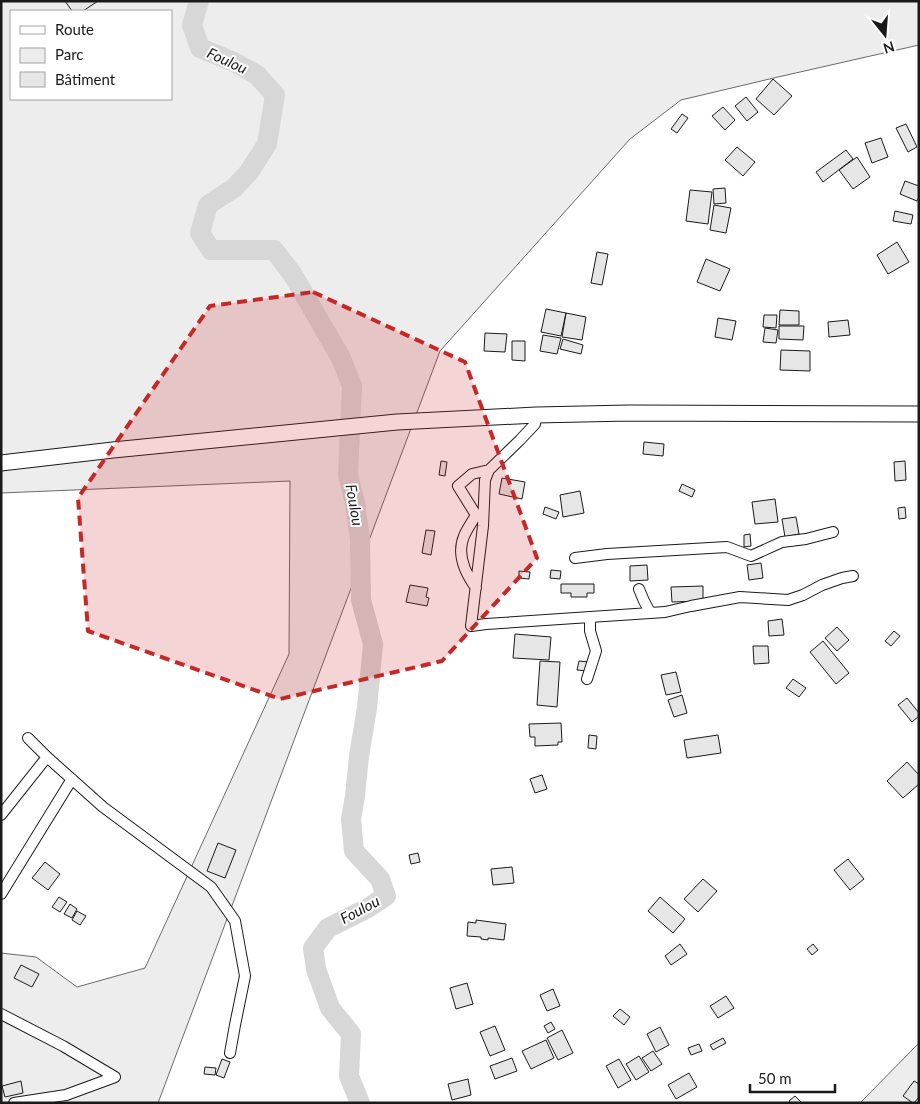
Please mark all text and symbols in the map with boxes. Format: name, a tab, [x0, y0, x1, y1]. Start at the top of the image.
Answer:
legend	[10, 10, 172, 100]
north arrow	[860, 10, 910, 60]
text: Route	[55, 20, 94, 38]
text: N	[881, 38, 897, 58]
water label: Foulou	[205, 43, 250, 77]
text: Parc	[55, 45, 84, 63]
text: Bâtiment	[55, 70, 116, 88]
water label: Foulou	[342, 483, 368, 527]
water label: Foulou	[337, 891, 382, 927]
scale bar	[750, 1062, 835, 1094]
text: 50 m	[758, 1069, 792, 1087]

